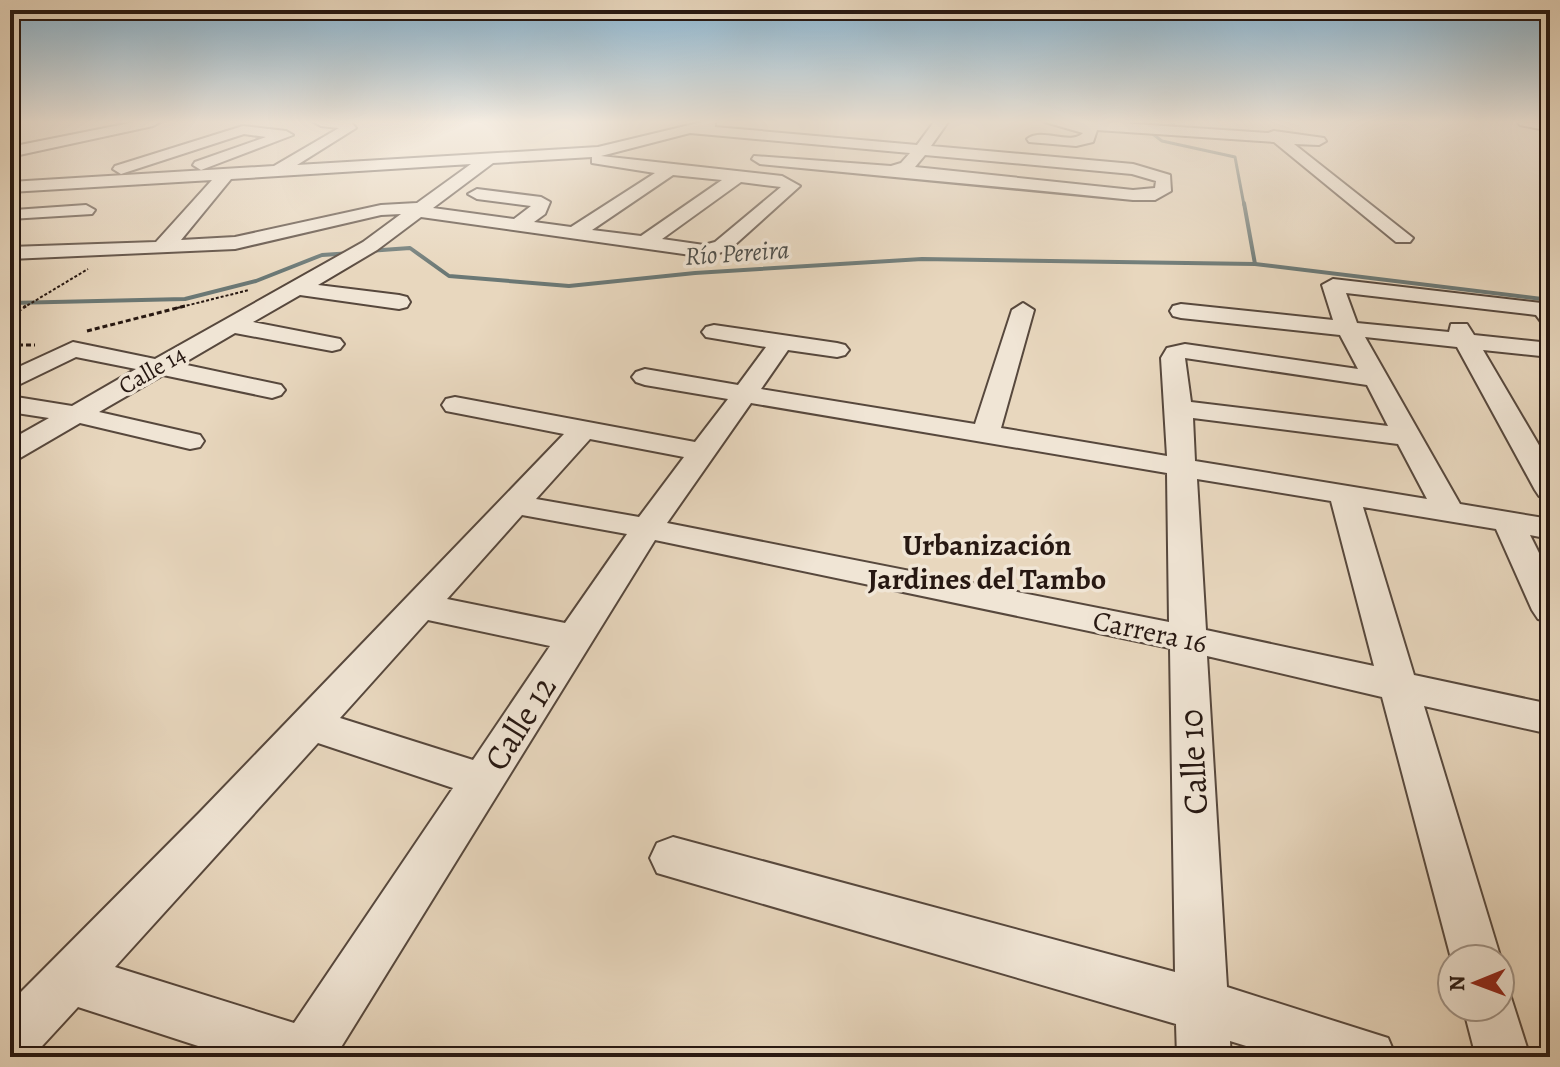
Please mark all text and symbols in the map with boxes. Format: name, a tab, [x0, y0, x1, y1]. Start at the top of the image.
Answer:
water label: Río Pereira	[684, 232, 790, 274]
street label: Calle 14	[113, 338, 192, 402]
district label: Urbanización Jardines del Tambo	[868, 525, 1106, 599]
street label: Carrera 16	[1089, 601, 1211, 663]
street label: Calle 12	[473, 667, 567, 779]
street label: Calle 10	[1167, 708, 1219, 816]
north arrow	[1436, 943, 1516, 1023]
text: N	[1442, 975, 1472, 992]

